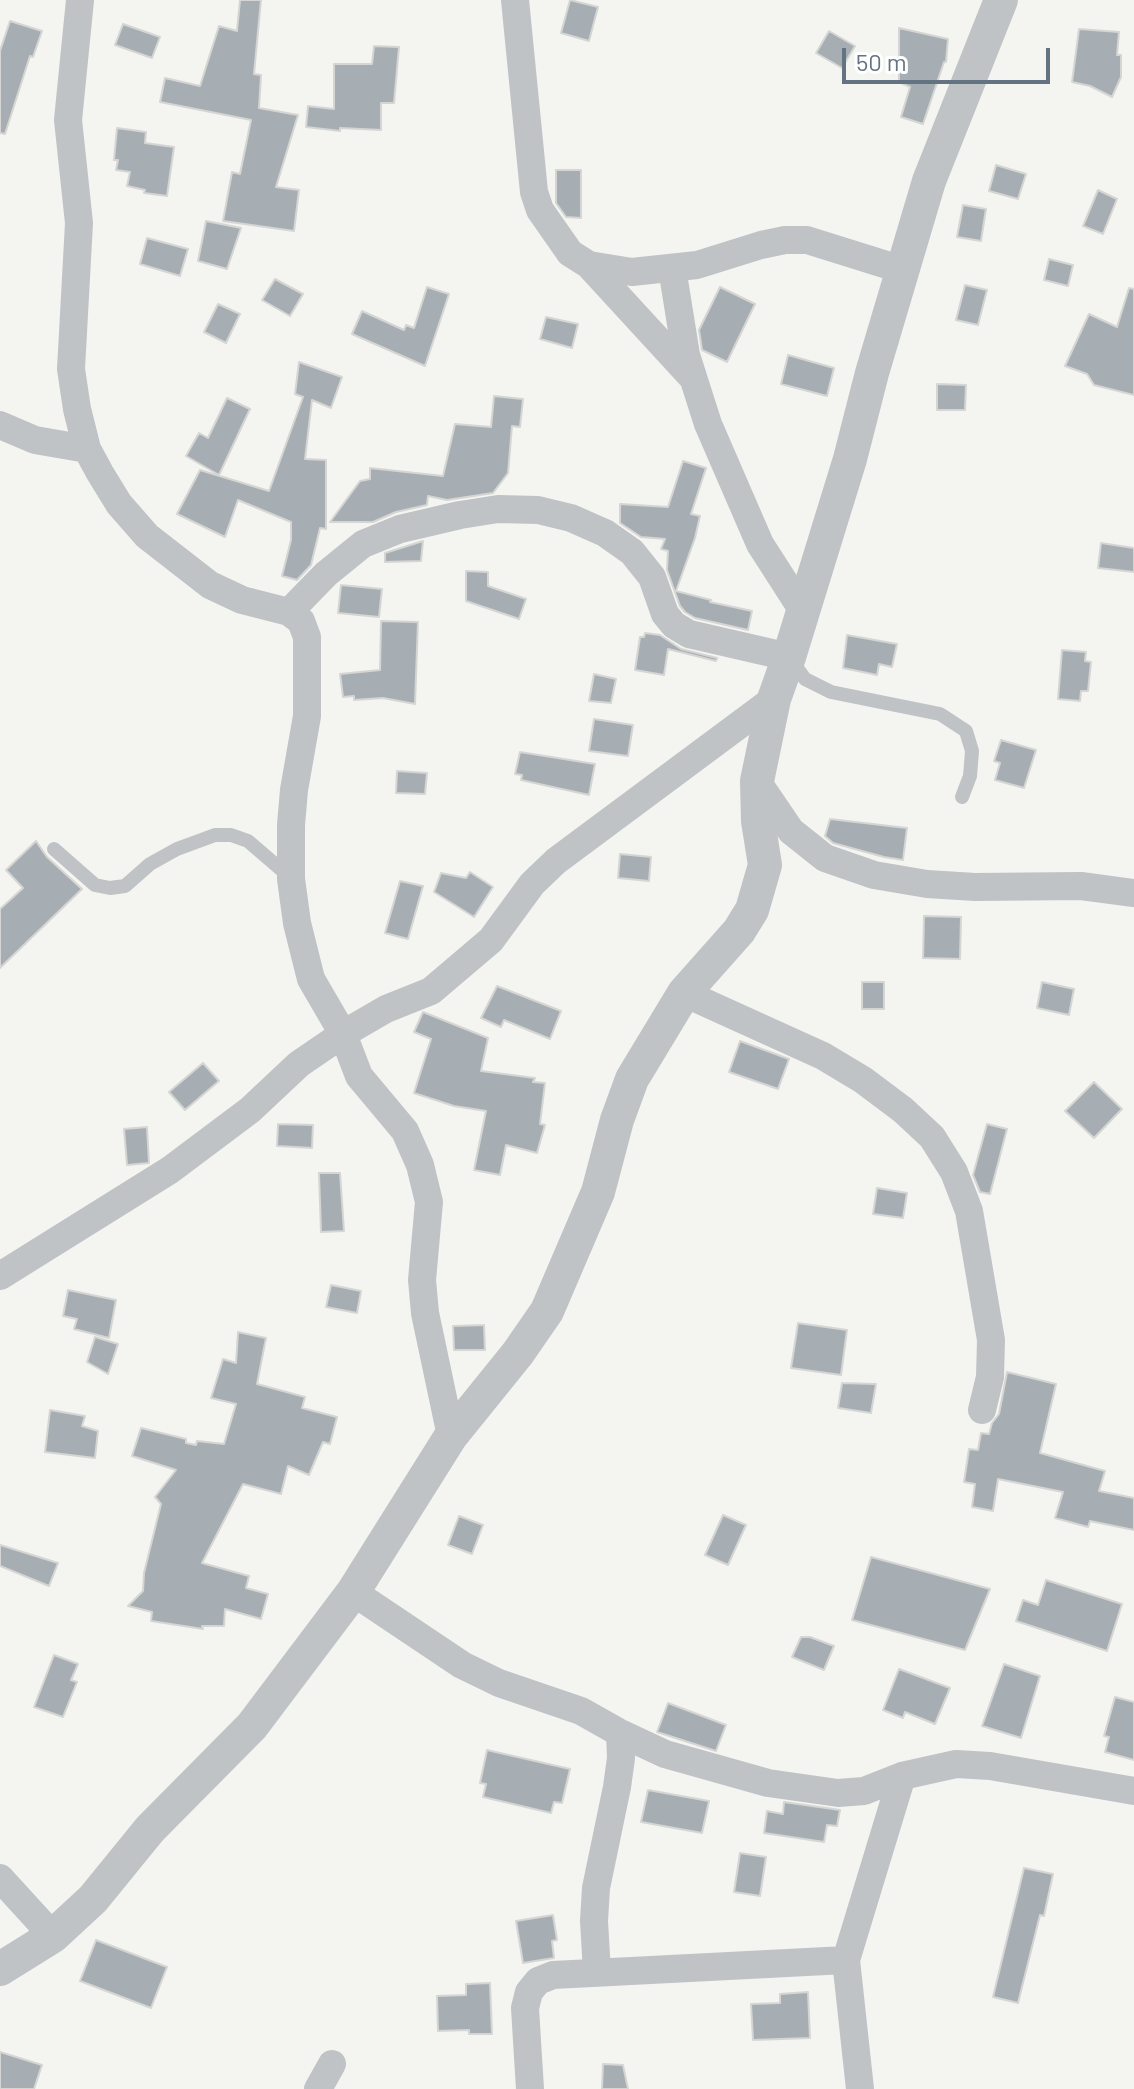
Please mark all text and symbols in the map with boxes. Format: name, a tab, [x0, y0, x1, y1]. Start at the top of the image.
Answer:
scale bar	[846, 32, 1054, 82]
text: 50 m	[856, 47, 907, 76]

